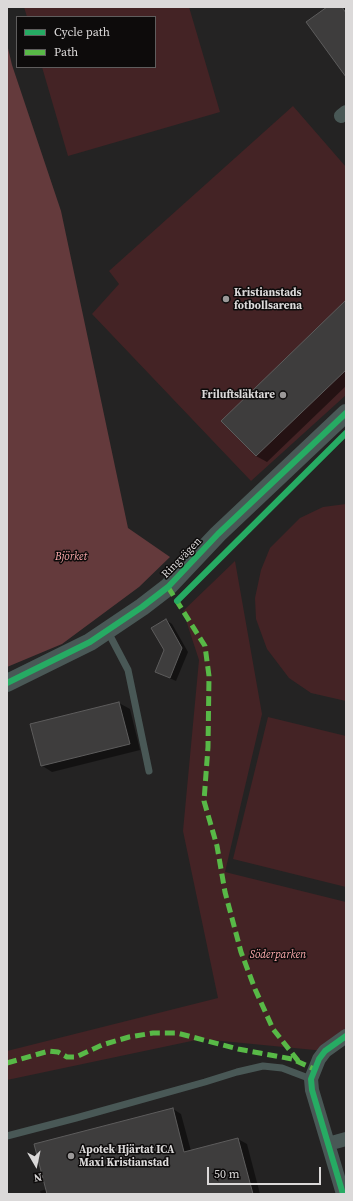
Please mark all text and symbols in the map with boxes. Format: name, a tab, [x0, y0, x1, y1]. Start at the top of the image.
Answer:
legend	[16, 16, 156, 68]
text: Cycle path	[54, 24, 110, 40]
text: Path	[54, 44, 78, 60]
place label: Kristianstads fotbollsarena	[234, 286, 302, 312]
marker: Kristianstads fotbollsarena	[221, 294, 231, 304]
place label: Friluftsläktare	[202, 388, 275, 402]
marker: Friluftsläktare	[278, 390, 288, 400]
street label: Ringvägen	[159, 535, 205, 581]
park label: Björket	[55, 550, 87, 564]
park label: Söderparken	[250, 948, 306, 962]
place label: Apotek Hjärtat ICA Maxi Kristianstad	[79, 1143, 174, 1169]
north arrow	[16, 1145, 56, 1185]
marker: Apotek Hjärtat ICA Maxi Kristianstad	[66, 1151, 76, 1161]
scale bar	[209, 1159, 323, 1185]
text: 50 m	[214, 1166, 240, 1182]
text: N	[33, 1169, 43, 1185]

